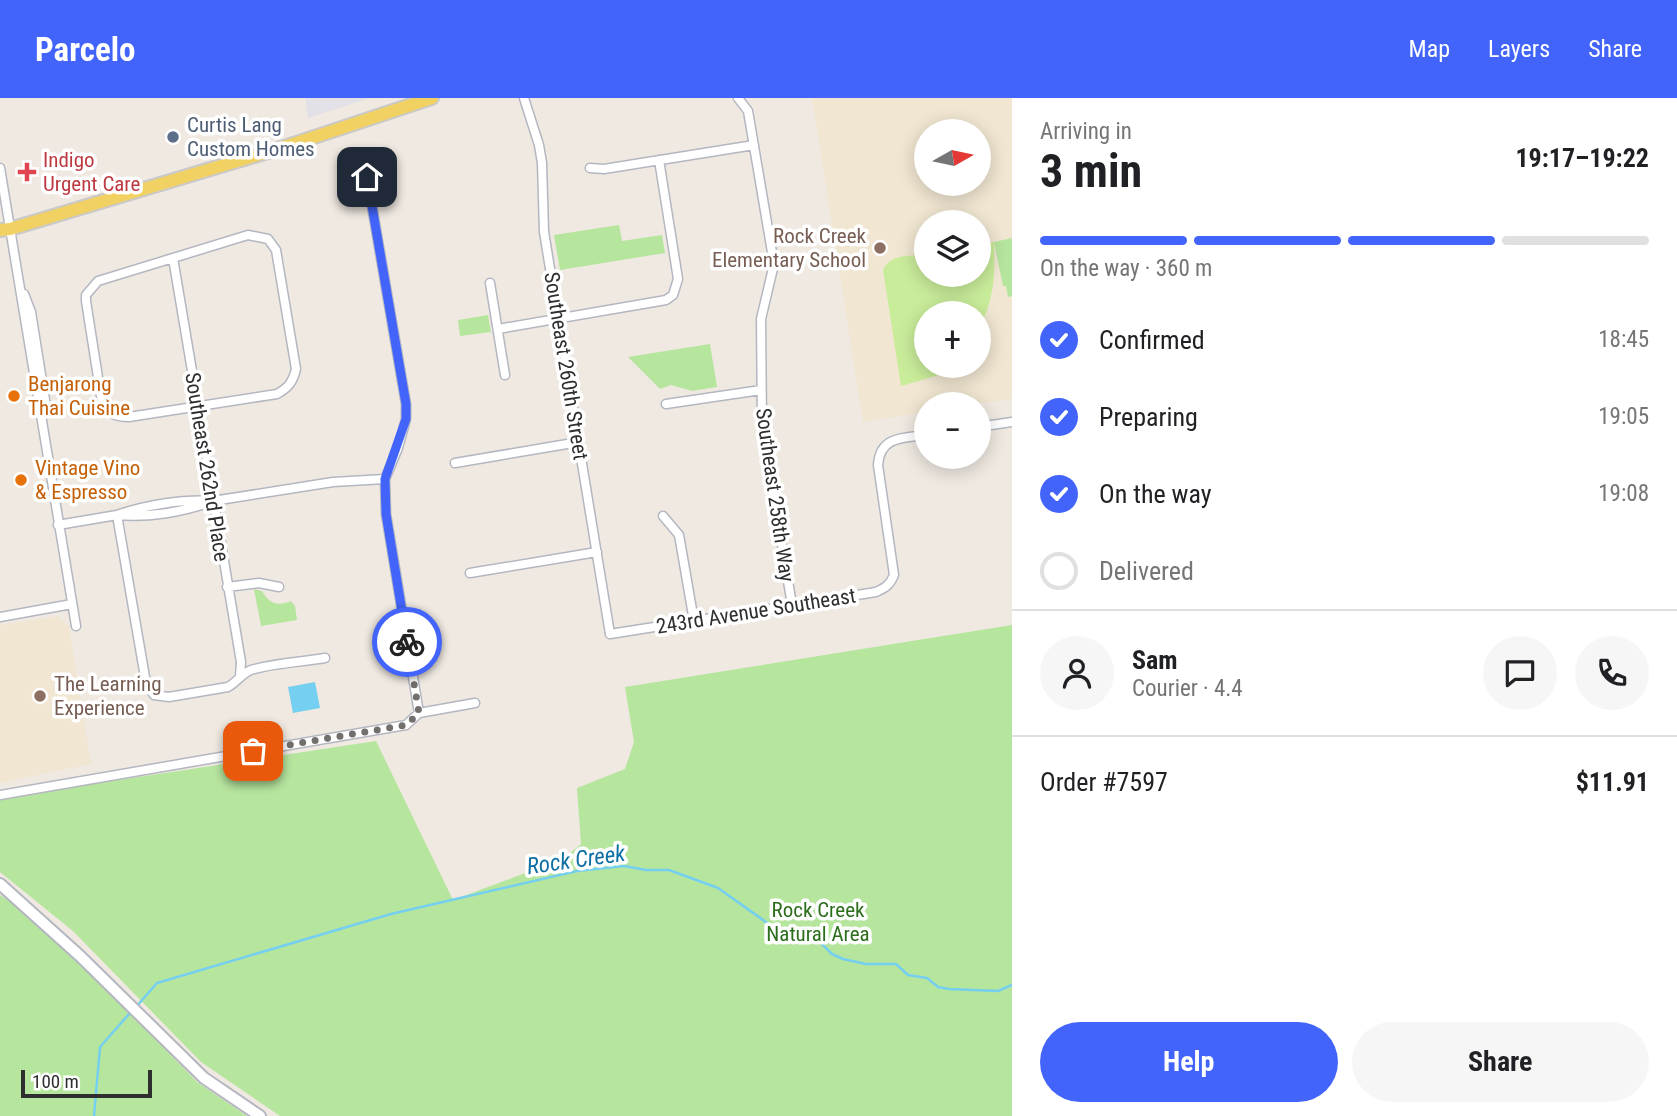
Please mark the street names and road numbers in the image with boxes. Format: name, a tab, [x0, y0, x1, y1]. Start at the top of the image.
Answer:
street label: Southeast 260th Street	[539, 270, 593, 462]
street label: Southeast 262nd Place	[180, 371, 234, 563]
street label: Southeast 258th Way	[751, 407, 799, 584]
street label: 243rd Avenue Southeast	[655, 583, 857, 639]

